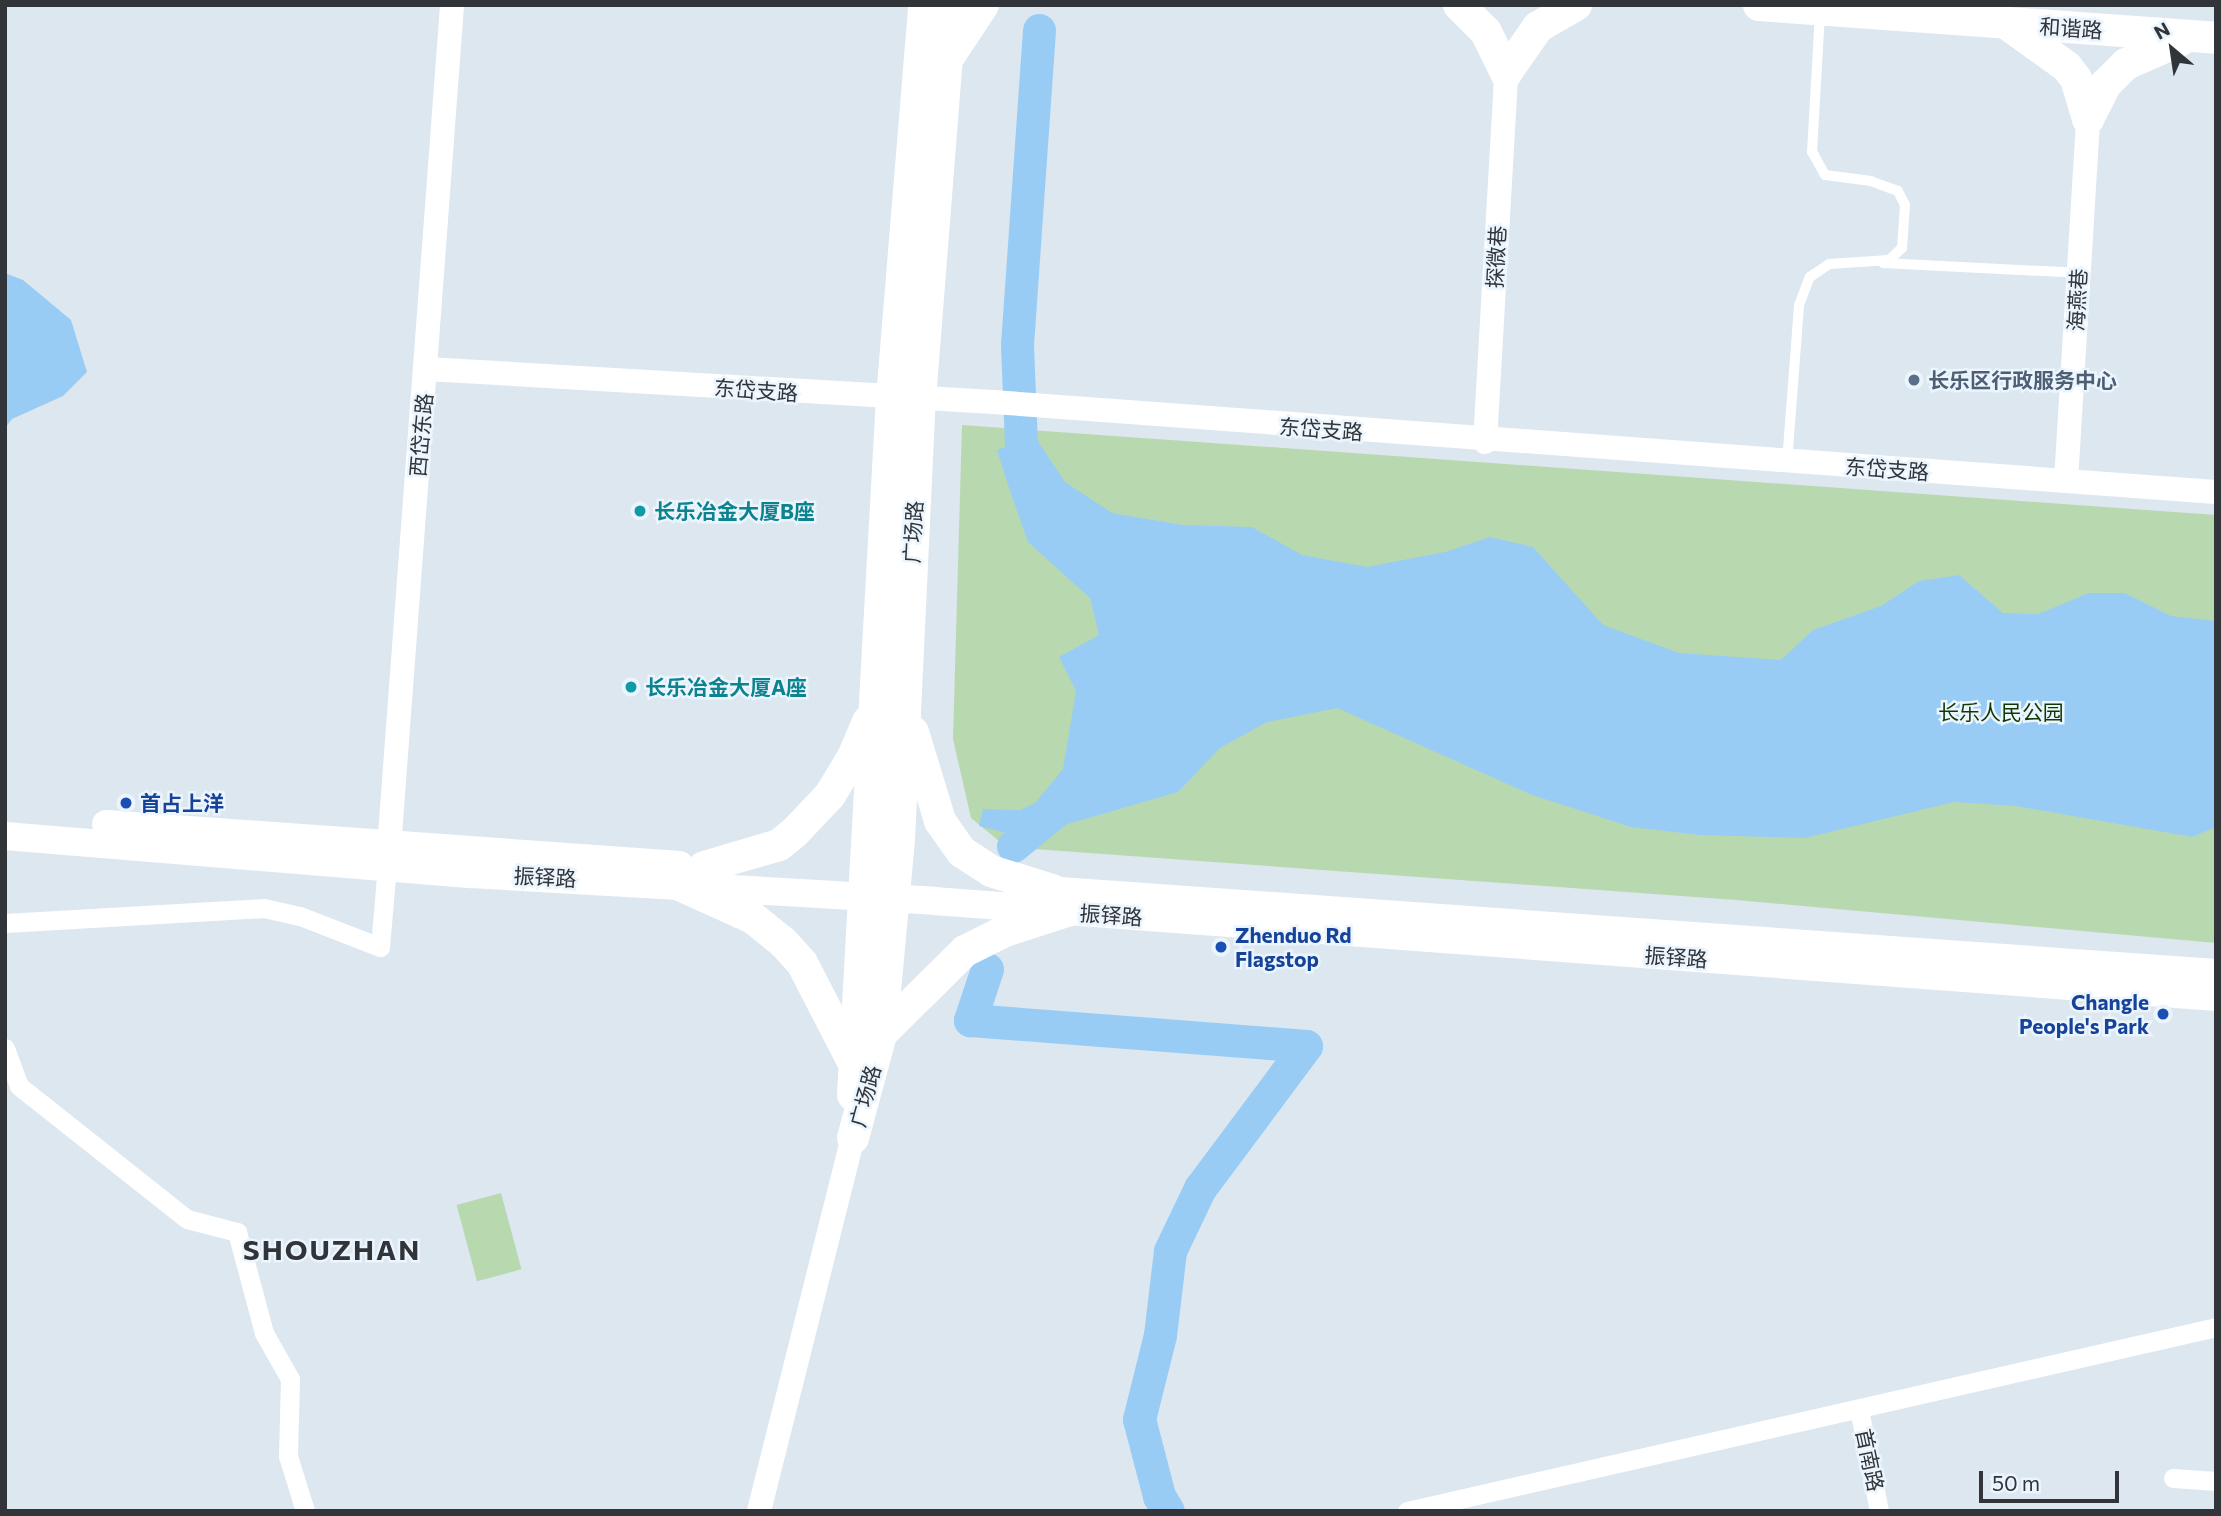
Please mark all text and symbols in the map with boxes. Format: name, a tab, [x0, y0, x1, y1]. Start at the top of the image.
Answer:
street label: 和谐路	[2039, 13, 2103, 43]
north arrow	[2137, 14, 2207, 84]
text: N	[2150, 17, 2173, 44]
street label: 探微巷	[1482, 225, 1510, 289]
street label: 海燕巷	[2063, 268, 2091, 332]
place label: 长乐区行政服务中心	[1928, 367, 2117, 393]
marker: 长乐区行政服务中心	[1906, 372, 1922, 388]
street label: 东岱支路	[713, 375, 799, 405]
street label: 西岱东路	[405, 392, 437, 478]
street label: 东岱支路	[1278, 414, 1364, 444]
street label: 东岱支路	[1844, 454, 1930, 484]
place label: 长乐冶金大厦B座	[654, 498, 815, 524]
street label: 广场路	[899, 500, 927, 564]
marker: 长乐冶金大厦B座	[632, 503, 648, 519]
place label: 长乐冶金大厦A座	[645, 674, 807, 700]
marker: 长乐冶金大厦A座	[623, 679, 639, 695]
park label: 长乐人民公园	[1938, 699, 2064, 725]
place label: 首占上洋	[140, 790, 224, 816]
marker: 首占上洋	[118, 795, 134, 811]
street label: 振铎路	[513, 863, 577, 891]
street label: 振铎路	[1079, 900, 1143, 930]
place label: Zhenduo Rd Flagstop	[1235, 922, 1352, 972]
marker: Zhenduo Rd Flagstop	[1213, 939, 1229, 955]
street label: 振铎路	[1644, 942, 1708, 972]
place label: Changle People's Park	[2019, 989, 2149, 1039]
marker: Changle People's Park	[2155, 1006, 2171, 1022]
street label: 广场路	[845, 1062, 885, 1130]
district label: SHOUZHAN	[244, 1232, 420, 1266]
street label: 首南路	[1851, 1427, 1889, 1493]
scale bar	[1983, 1456, 2123, 1500]
text: 50 m	[1992, 1470, 2040, 1495]

